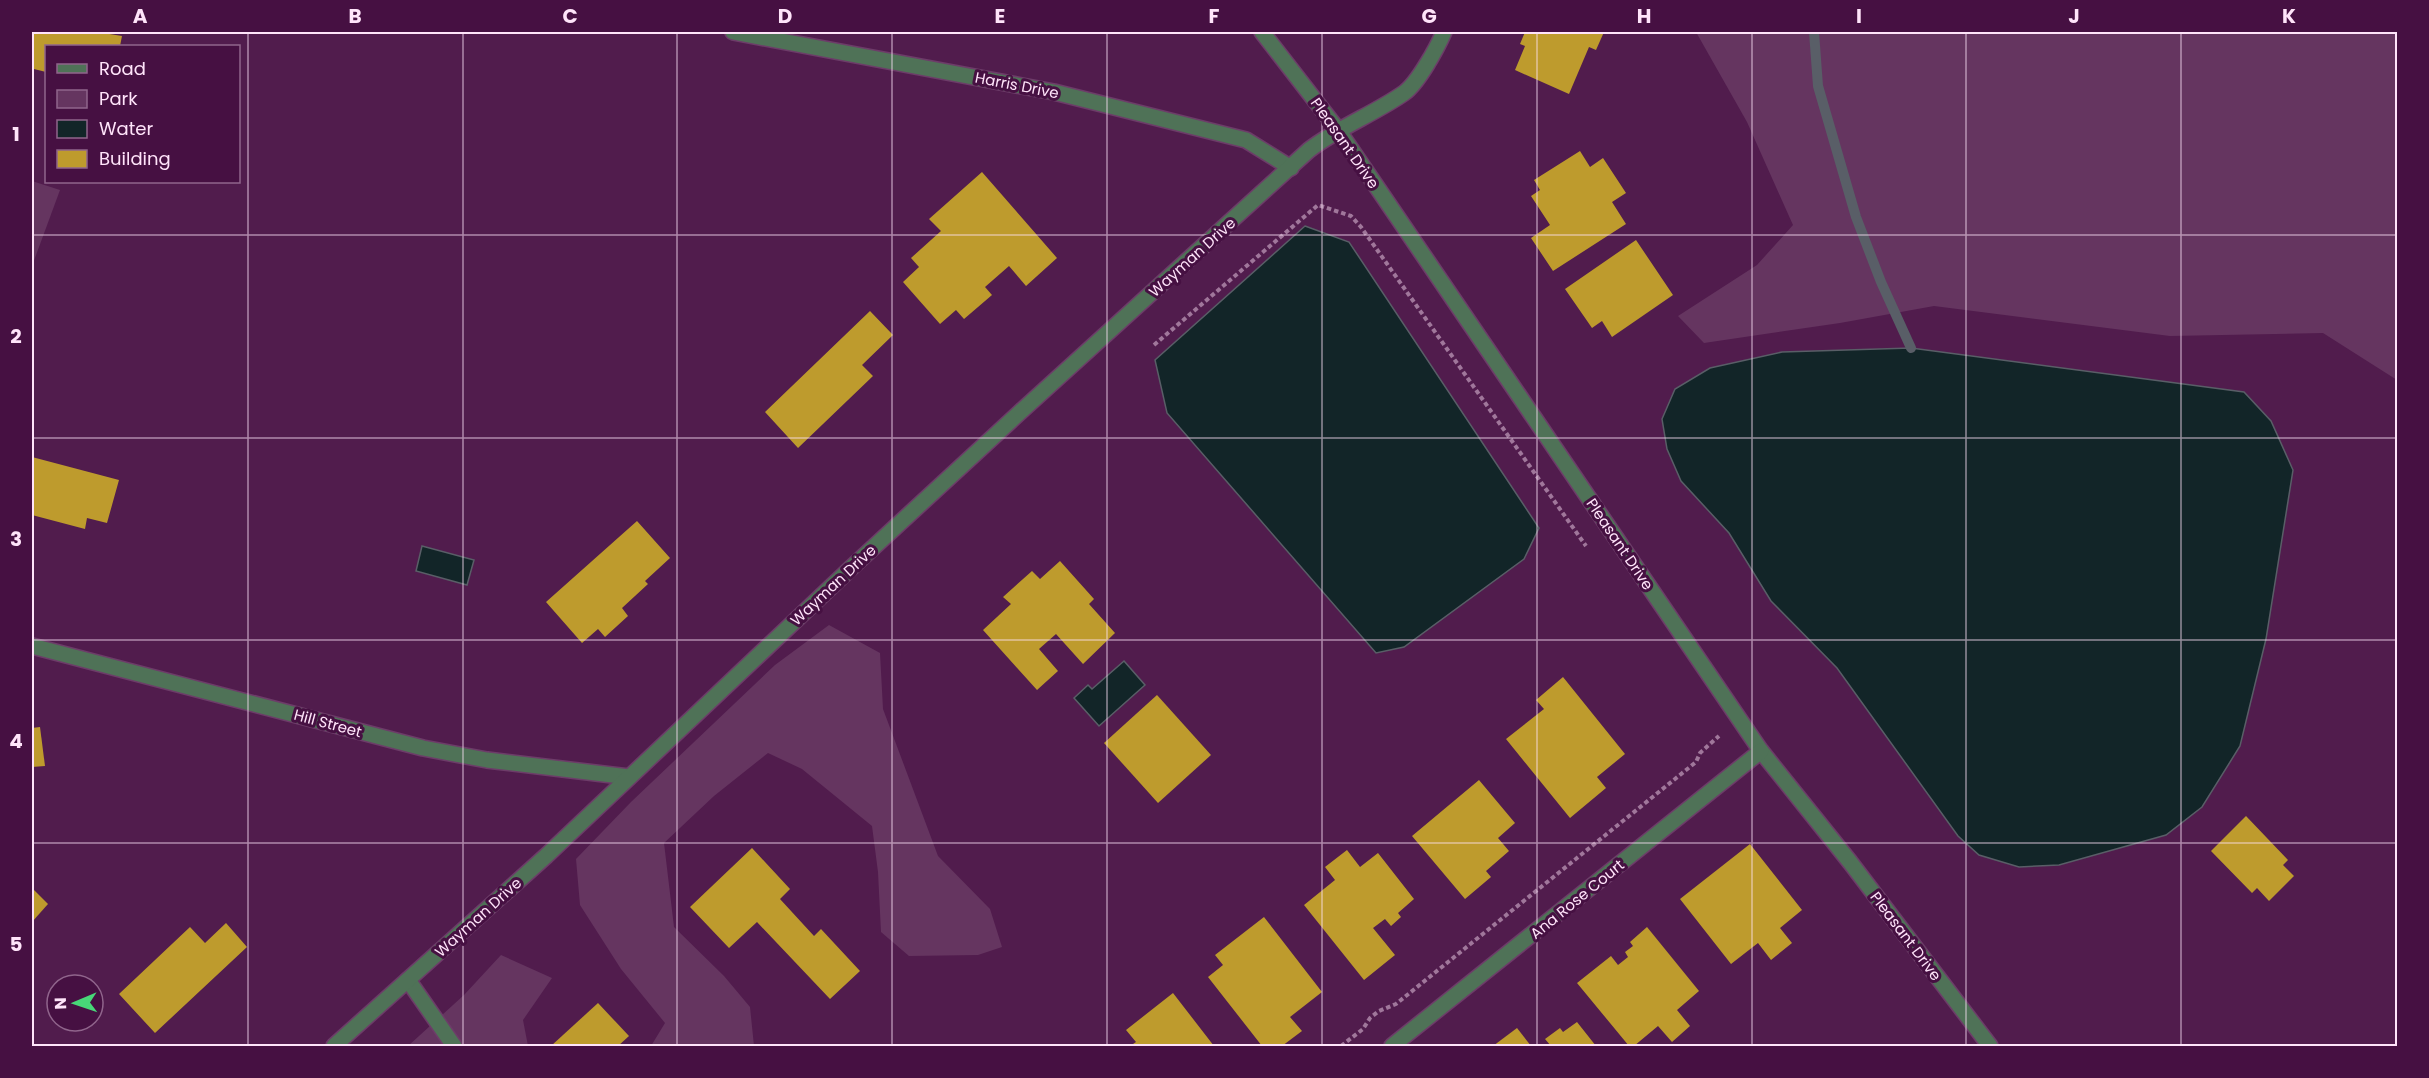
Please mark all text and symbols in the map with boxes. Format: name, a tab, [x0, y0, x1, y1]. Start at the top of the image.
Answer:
text: A	[133, 2, 148, 30]
text: B	[348, 2, 362, 30]
text: C	[562, 2, 578, 30]
text: D	[778, 2, 792, 30]
text: E	[995, 2, 1005, 30]
text: F	[1209, 2, 1220, 30]
text: G	[1421, 2, 1437, 30]
text: H	[1637, 2, 1651, 30]
text: I	[1856, 2, 1862, 30]
text: J	[2068, 2, 2080, 30]
text: K	[2282, 2, 2296, 30]
legend	[45, 45, 240, 183]
text: Road	[99, 56, 146, 81]
street label: Harris Drive	[973, 67, 1061, 103]
text: Park	[99, 86, 138, 111]
street label: Pleasant Drive	[1306, 93, 1384, 193]
text: Water	[99, 116, 153, 141]
text: 1	[12, 120, 20, 148]
text: Building	[99, 146, 171, 171]
street label: Wayman Drive	[1144, 212, 1240, 302]
text: 2	[10, 322, 22, 350]
street label: Pleasant Drive	[1582, 494, 1658, 594]
text: 3	[10, 525, 22, 553]
street label: Wayman Drive	[786, 540, 880, 630]
street label: Hill Street	[292, 704, 364, 742]
text: 4	[9, 727, 23, 755]
street label: Ana Rose Court	[1525, 854, 1629, 944]
street label: Wayman Drive	[430, 872, 526, 962]
street label: Pleasant Drive	[1866, 887, 1946, 985]
text: 5	[10, 930, 23, 958]
north arrow	[45, 973, 105, 1033]
text: N	[49, 997, 72, 1010]

